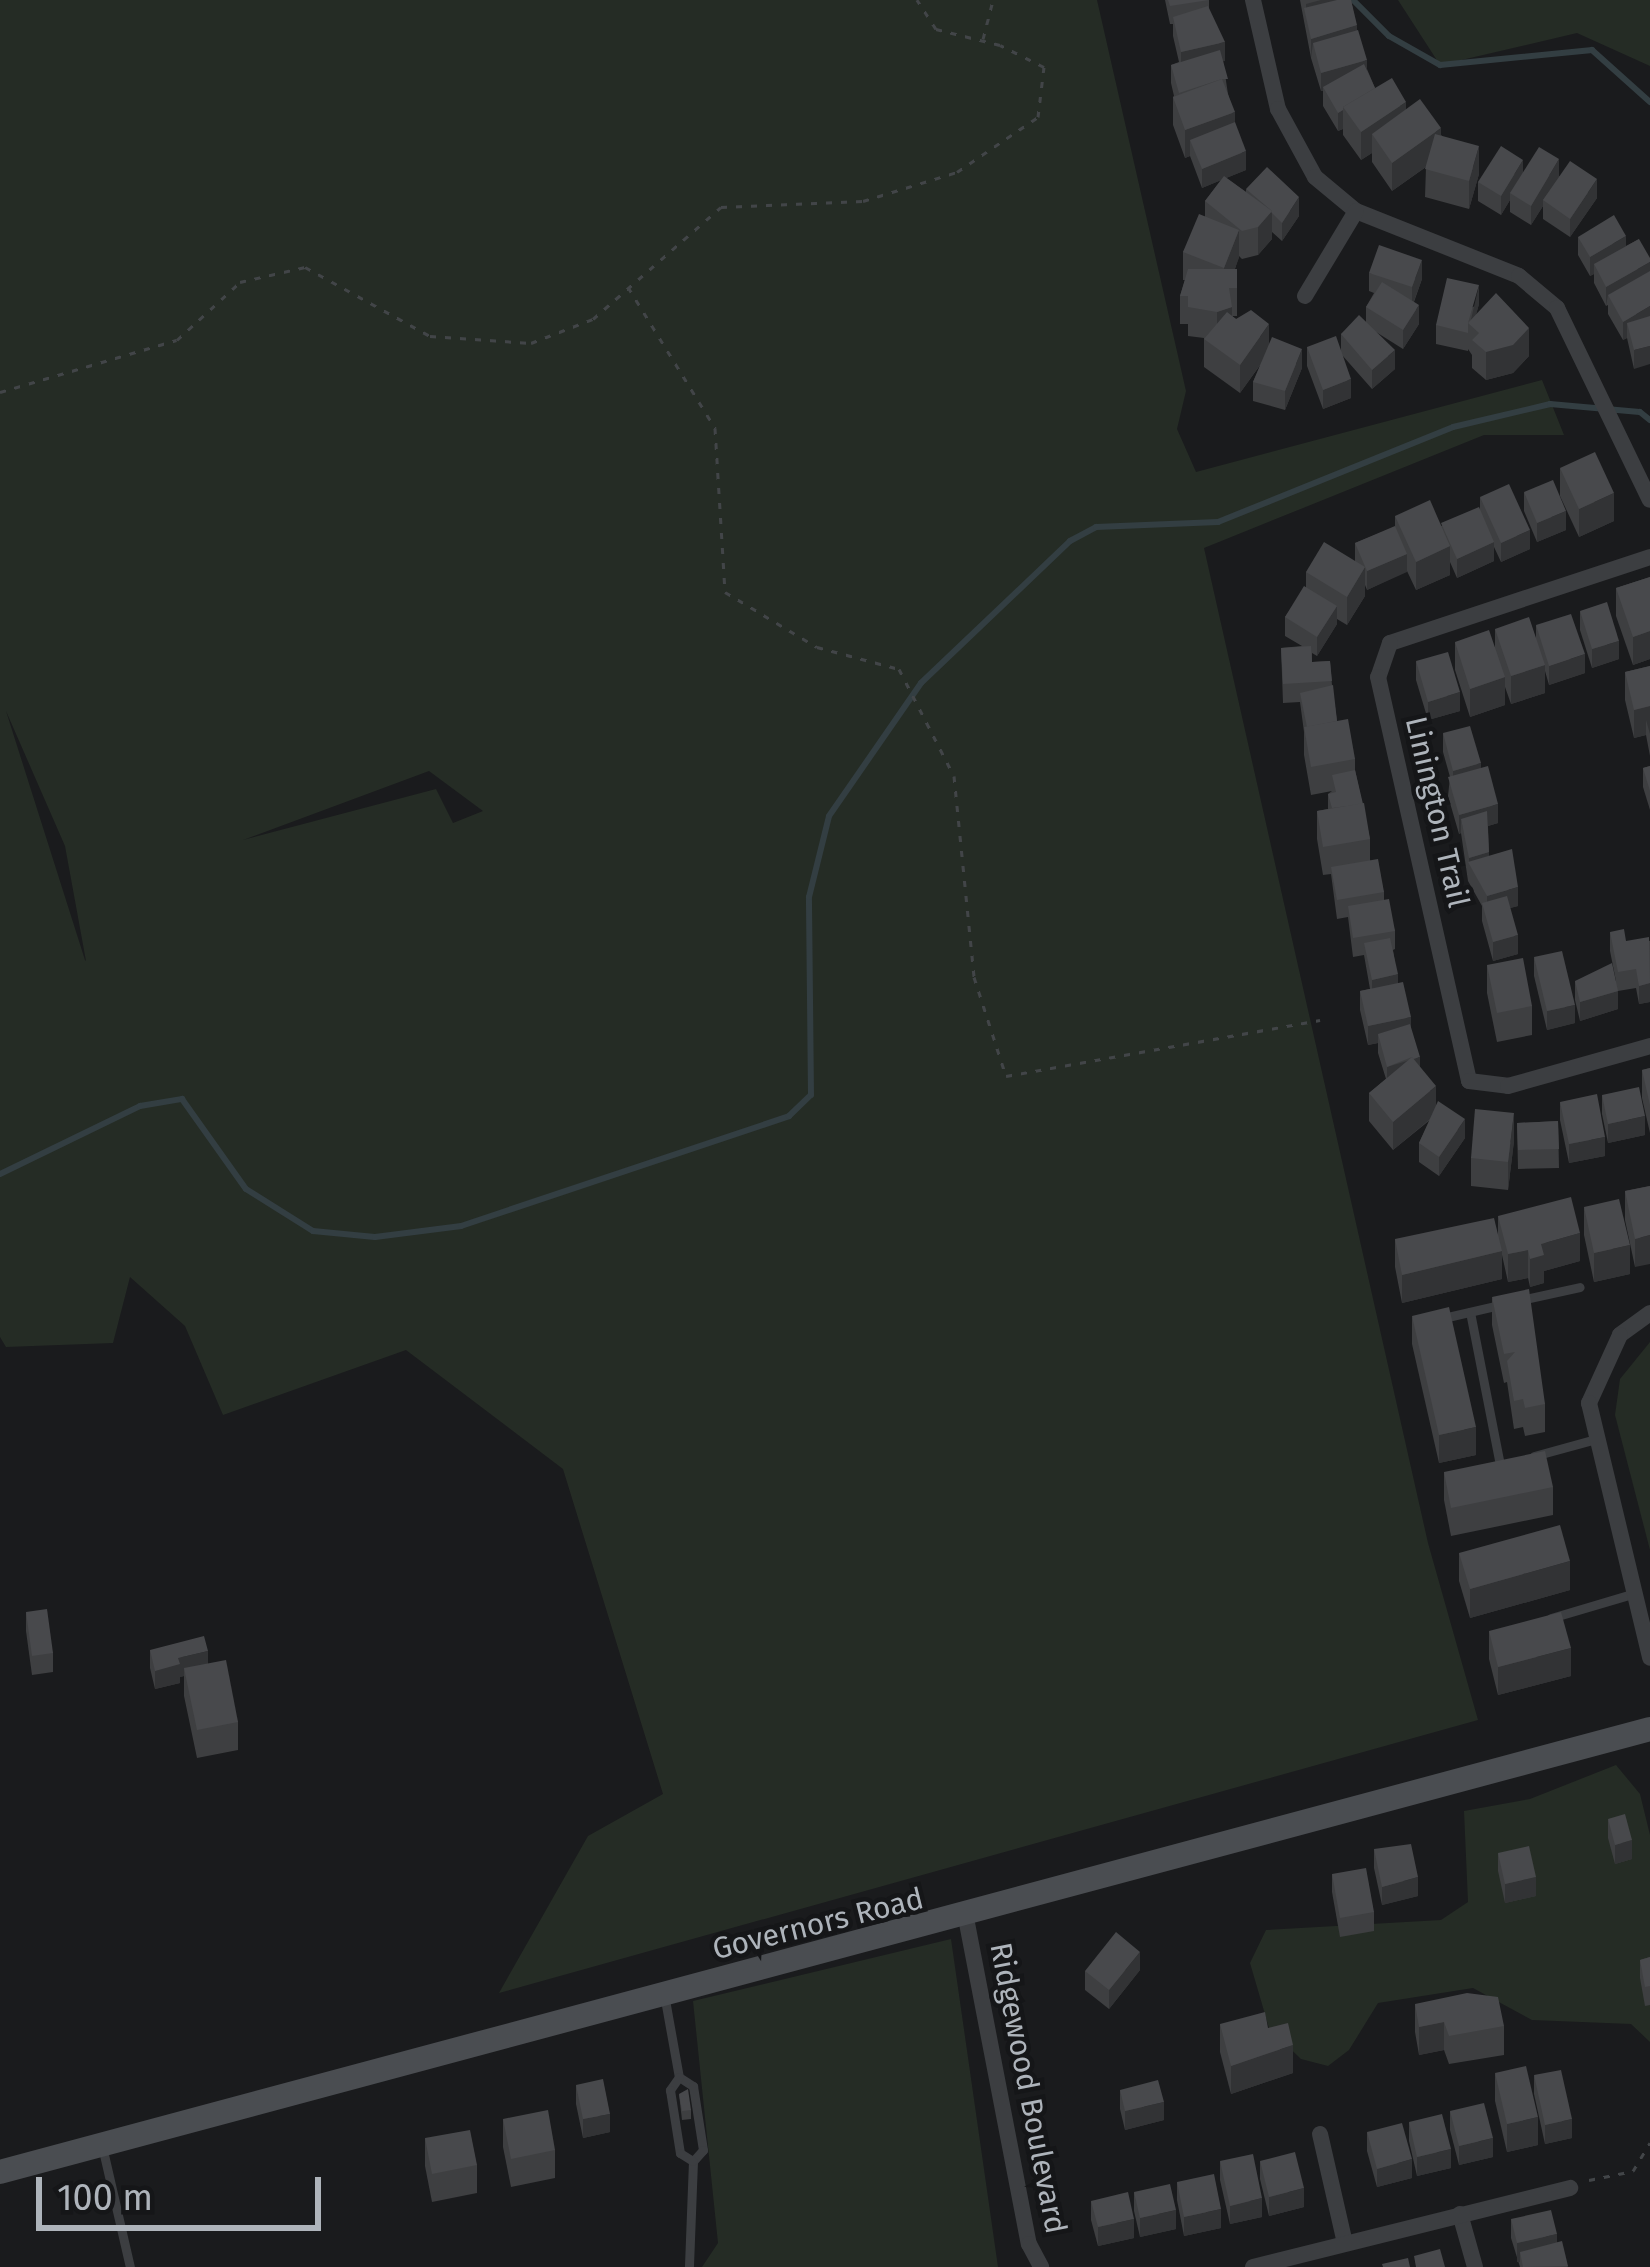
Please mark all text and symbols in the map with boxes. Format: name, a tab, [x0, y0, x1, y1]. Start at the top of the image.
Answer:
street label: Linington Trail	[1398, 713, 1476, 911]
street label: Governors Road	[709, 1880, 927, 1968]
street label: Ridgewood Boulevard	[982, 1939, 1074, 2237]
scale bar	[42, 2153, 327, 2227]
text: 100 m	[57, 2176, 153, 2220]

